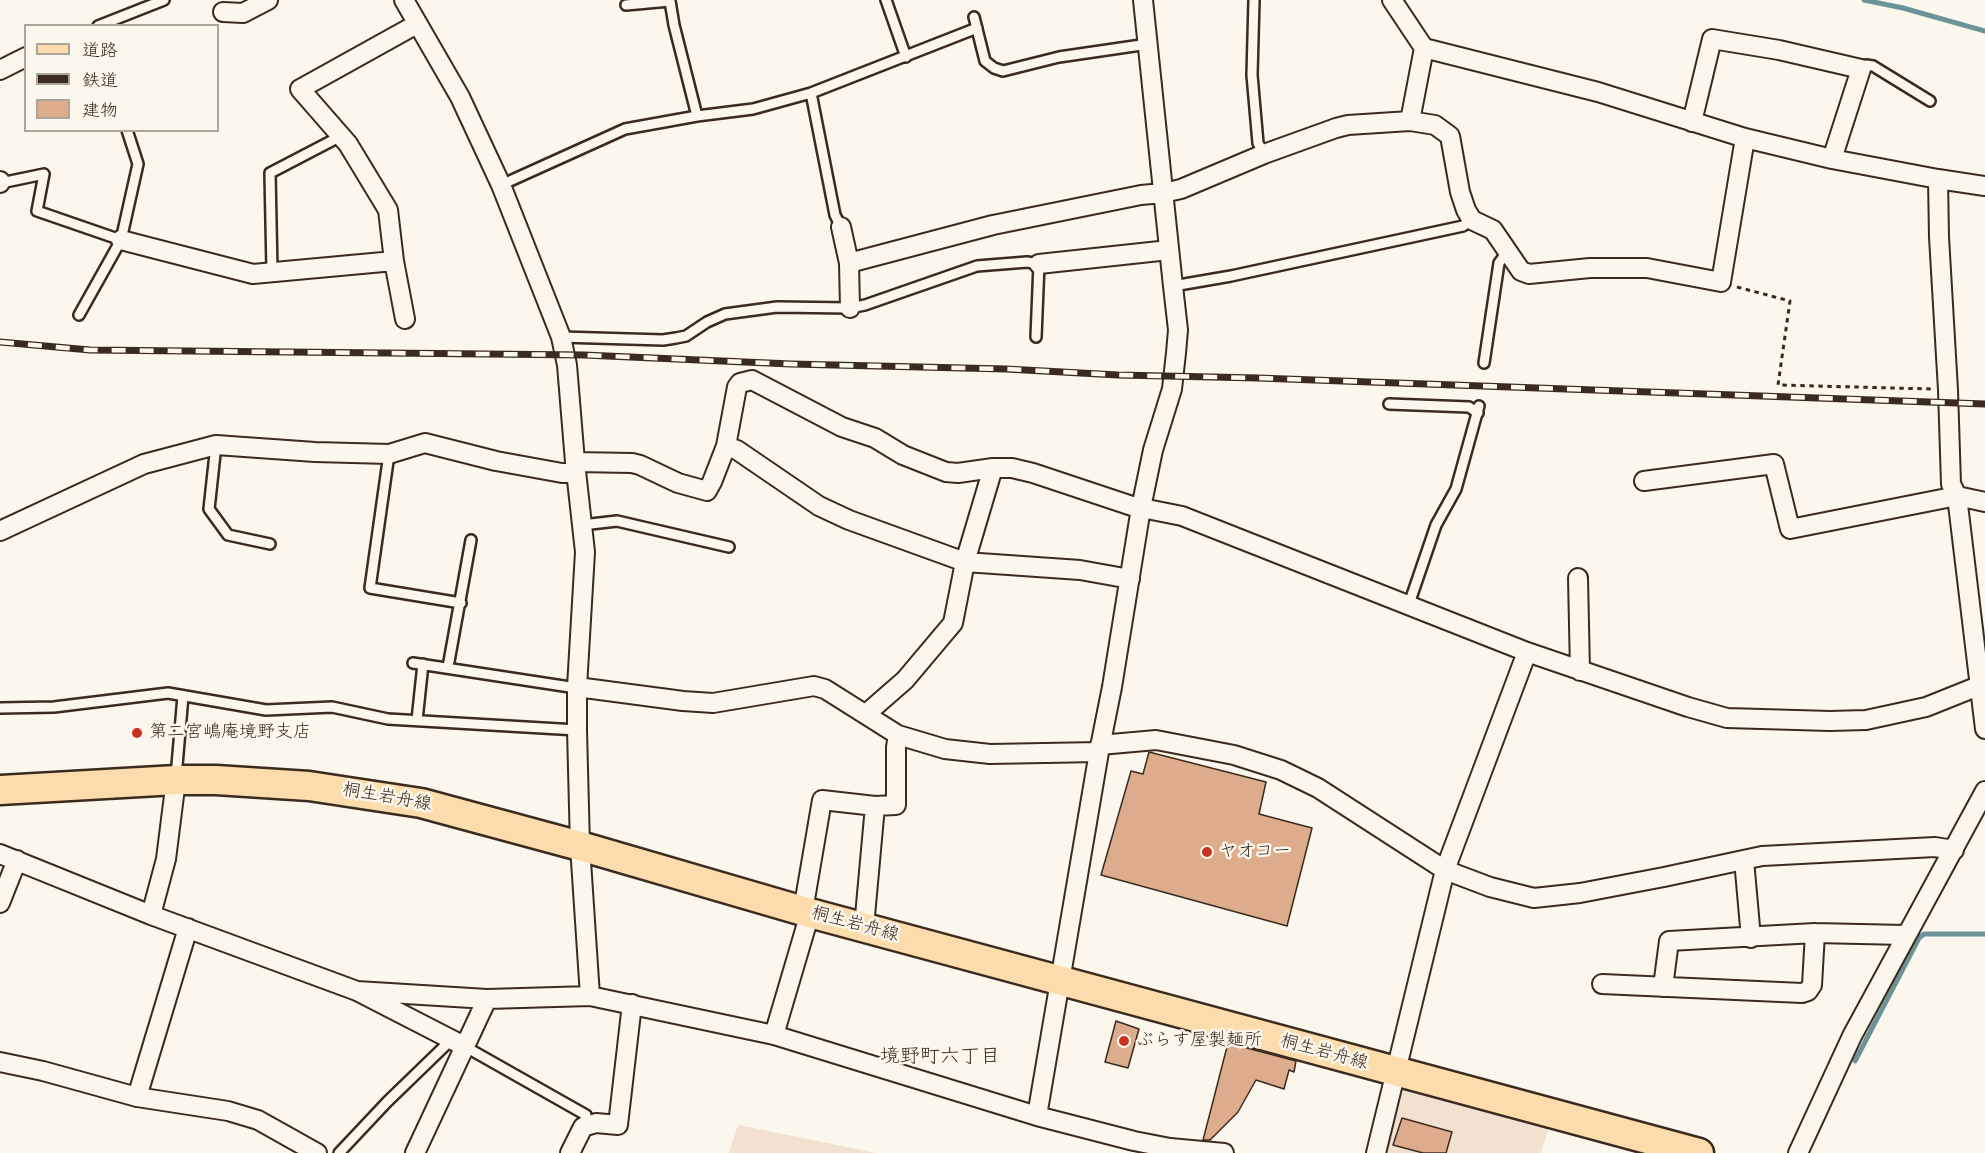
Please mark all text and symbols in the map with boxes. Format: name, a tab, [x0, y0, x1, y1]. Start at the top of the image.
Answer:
legend	[24, 24, 219, 132]
text: 道路	[82, 38, 118, 63]
text: 鉄道	[82, 68, 118, 93]
text: 建物	[82, 98, 118, 123]
place label: 第二宮嶋庵境野支店	[149, 722, 311, 744]
marker: 第二宮嶋庵境野支店	[130, 726, 144, 740]
street label: 桐生岩舟線	[341, 780, 433, 816]
place label: ヤオコー	[1219, 841, 1291, 863]
marker: ヤオコー	[1200, 845, 1214, 859]
street label: 桐生岩舟線	[809, 903, 901, 947]
place label: ぶらす屋製麺所	[1136, 1030, 1262, 1052]
street label: 桐生岩舟線	[1278, 1031, 1370, 1075]
marker: ぶらす屋製麺所	[1117, 1034, 1131, 1048]
district label: 境野町六丁目	[880, 1046, 1000, 1070]

